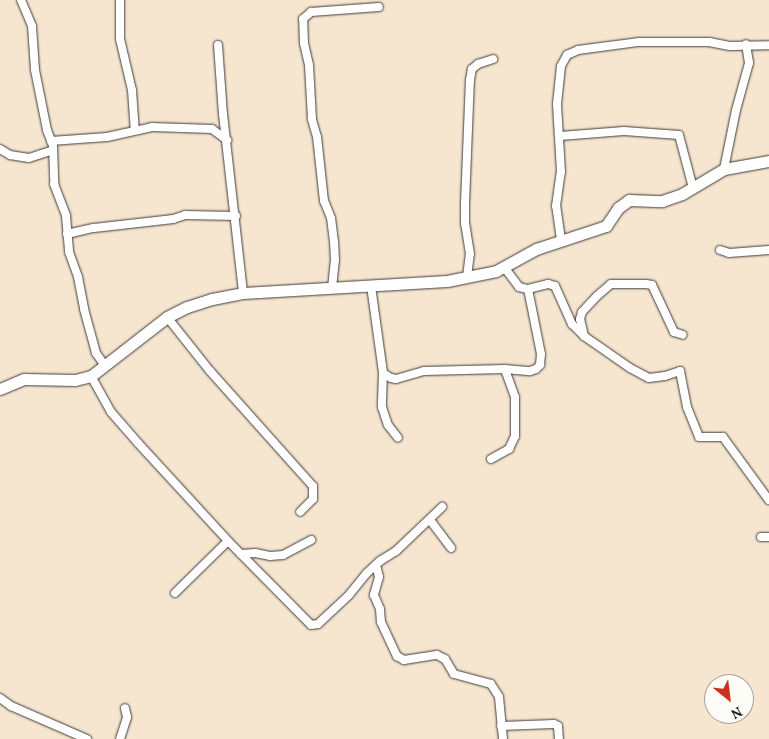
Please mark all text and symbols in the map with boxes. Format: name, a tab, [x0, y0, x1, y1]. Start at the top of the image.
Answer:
north arrow	[704, 674, 754, 724]
text: N	[727, 701, 745, 722]

